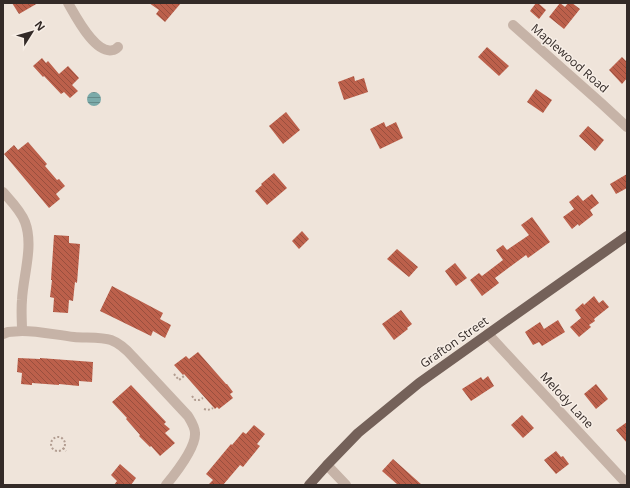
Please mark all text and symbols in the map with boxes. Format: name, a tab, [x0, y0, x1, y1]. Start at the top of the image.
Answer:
north arrow	[12, 12, 52, 52]
text: N	[32, 18, 49, 34]
street label: Maplewood Road	[528, 20, 612, 96]
street label: Grafton Street	[416, 312, 492, 372]
street label: Melody Lane	[536, 368, 598, 432]

